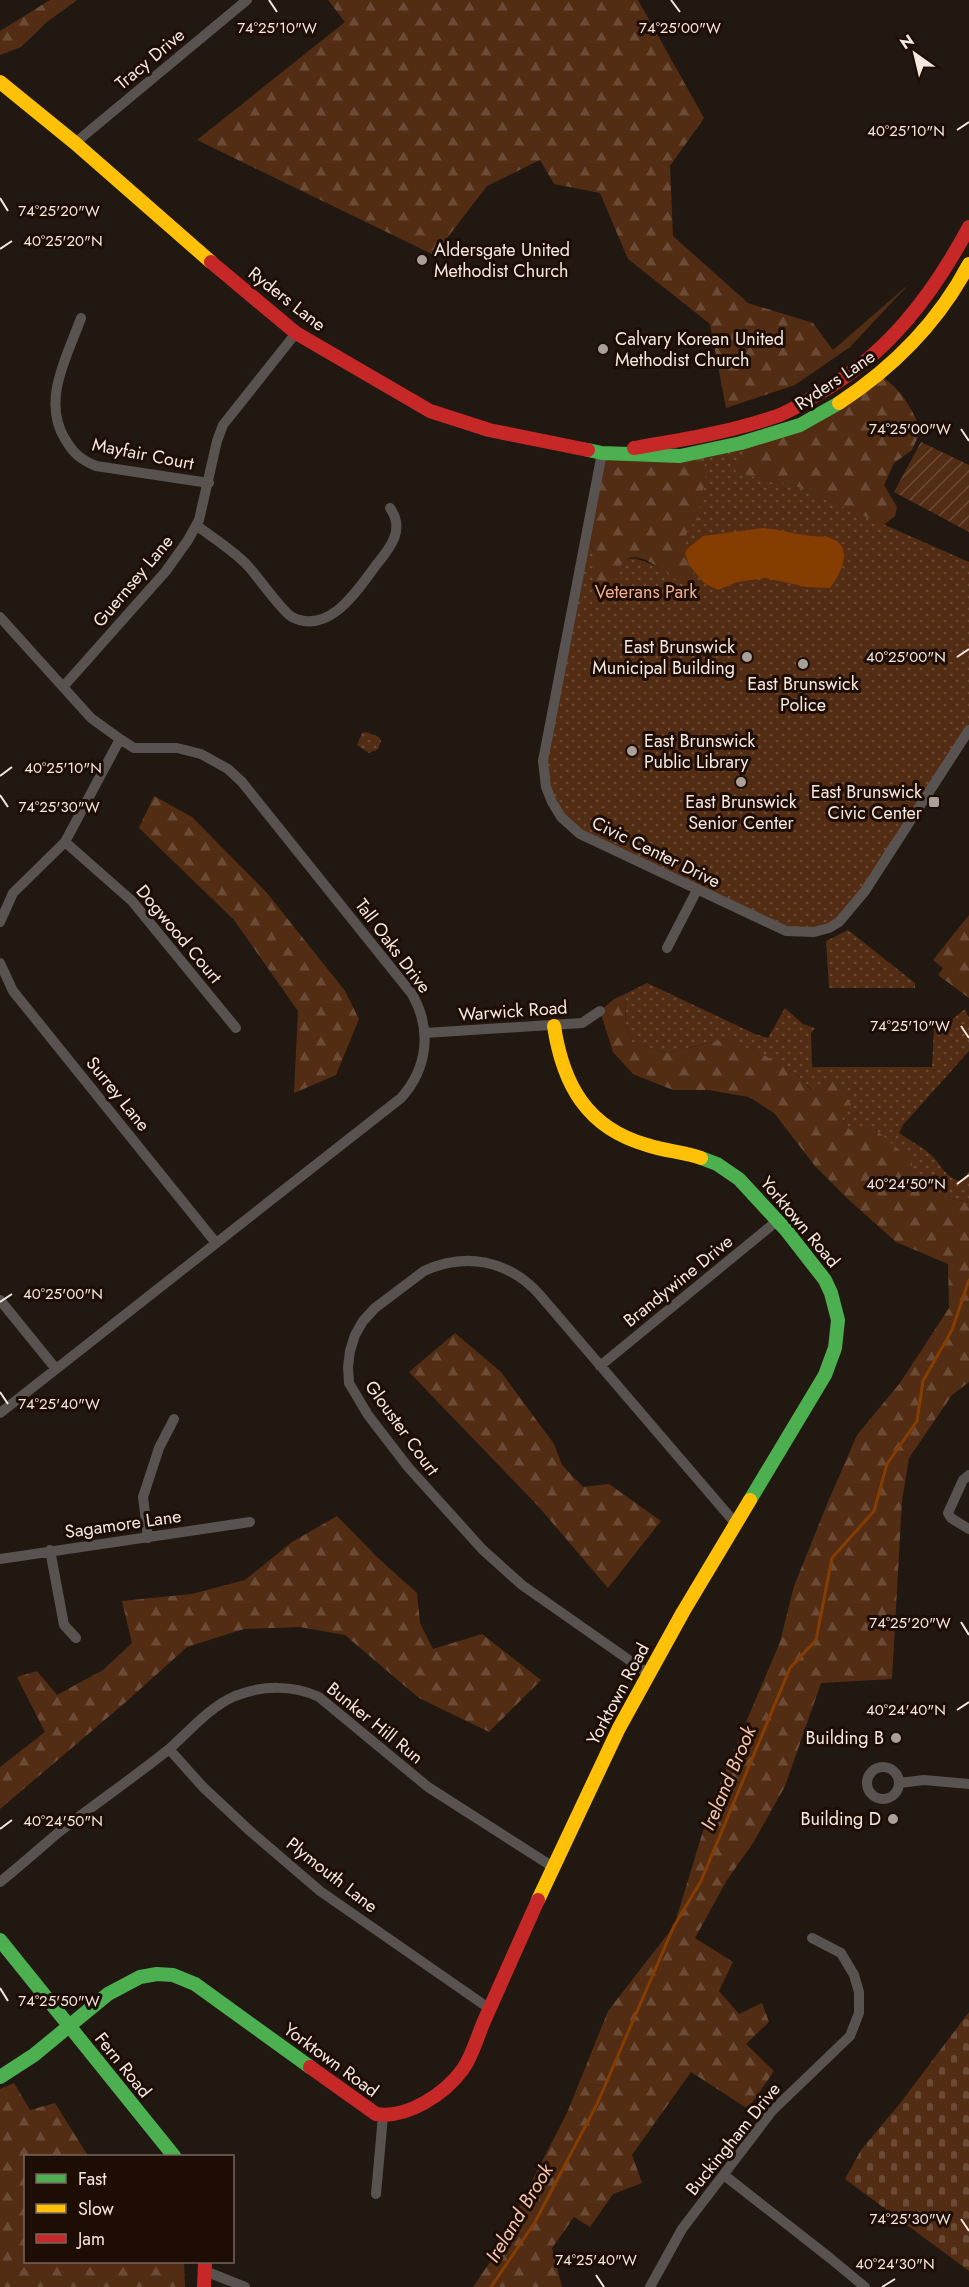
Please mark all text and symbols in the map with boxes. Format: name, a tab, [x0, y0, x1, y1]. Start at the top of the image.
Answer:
text: 74°25'10"W	[237, 17, 317, 39]
text: 74°25'00"W	[639, 17, 721, 39]
street label: Tracy Drive	[110, 22, 190, 96]
north arrow	[885, 24, 945, 84]
text: N	[895, 29, 919, 55]
text: 40°25'10"N	[867, 120, 945, 142]
text: 74°25'20"W	[18, 200, 100, 222]
text: 40°25'20"N	[23, 230, 103, 252]
place label: Aldersgate United Methodist Church	[434, 237, 570, 284]
marker: Aldersgate United Methodist Church	[415, 253, 429, 267]
street label: Ryders Lane	[243, 260, 331, 338]
place label: Calvary Korean United Methodist Church	[615, 326, 784, 373]
marker: Calvary Korean United Methodist Church	[596, 342, 610, 356]
street label: Ryders Lane	[790, 344, 880, 416]
text: 74°25'00"W	[869, 418, 951, 440]
street label: Mayfair Court	[90, 431, 197, 477]
street label: Guernsey Lane	[87, 529, 179, 633]
park label: Veterans Park	[595, 579, 697, 605]
place label: East Brunswick Municipal Building	[592, 634, 735, 681]
text: 40°25'00"N	[866, 646, 946, 668]
marker: East Brunswick Municipal Building	[740, 650, 754, 664]
marker: East Brunswick Police	[796, 657, 810, 671]
place label: East Brunswick Police	[747, 671, 859, 718]
place label: East Brunswick Public Library	[644, 728, 755, 775]
marker: East Brunswick Public Library	[625, 744, 639, 758]
text: 40°25'10"N	[24, 757, 102, 779]
marker: East Brunswick Senior Center	[734, 775, 748, 789]
place label: East Brunswick Civic Center	[811, 779, 923, 826]
place label: East Brunswick Senior Center	[685, 789, 797, 836]
marker: East Brunswick Civic Center	[927, 795, 941, 809]
text: 74°25'30"W	[18, 796, 100, 818]
street label: Civic Center Drive	[587, 810, 725, 894]
street label: Dogwood Court	[130, 879, 229, 989]
street label: Tall Oaks Drive	[349, 893, 437, 999]
street label: Warwick Road	[458, 994, 568, 1028]
text: 74°25'10"W	[870, 1015, 950, 1037]
street label: Surrey Lane	[80, 1051, 156, 1137]
street label: Yorktown Road	[754, 1171, 846, 1273]
text: 40°24'50"N	[866, 1173, 946, 1195]
street label: Brandywine Drive	[618, 1229, 738, 1333]
text: 40°25'00"N	[23, 1283, 103, 1305]
street label: Glouster Court	[359, 1375, 446, 1481]
text: 74°25'40"W	[18, 1393, 100, 1415]
street label: Sagamore Lane	[63, 1503, 183, 1545]
text: 74°25'20"W	[869, 1612, 951, 1634]
street label: Yorktown Road	[580, 1638, 656, 1750]
street label: Bunker Hill Run	[321, 1676, 429, 1770]
text: 40°24'40"N	[866, 1699, 946, 1721]
water label: Ireland Brook	[693, 1720, 764, 1835]
place label: Building B	[806, 1725, 884, 1751]
marker: Building B	[889, 1731, 903, 1745]
place label: Building D	[800, 1806, 881, 1832]
text: 40°24'50"N	[23, 1810, 103, 1832]
marker: Building D	[886, 1812, 900, 1826]
street label: Plymouth Lane	[281, 1831, 383, 1919]
text: 74°25'50"W	[18, 1990, 100, 2012]
street label: Yorktown Road	[278, 2017, 384, 2103]
street label: Fern Road	[88, 2027, 158, 2103]
street label: Buckingham Drive	[679, 2077, 787, 2201]
legend	[24, 2155, 234, 2263]
water label: Ireland Brook	[478, 2157, 561, 2268]
text: Fast	[78, 2166, 107, 2192]
text: Slow	[78, 2196, 115, 2222]
text: 74°25'30"W	[869, 2208, 951, 2230]
text: Jam	[76, 2226, 105, 2252]
text: 74°25'40"W	[555, 2249, 637, 2271]
text: 40°24'30"N	[855, 2253, 935, 2275]

